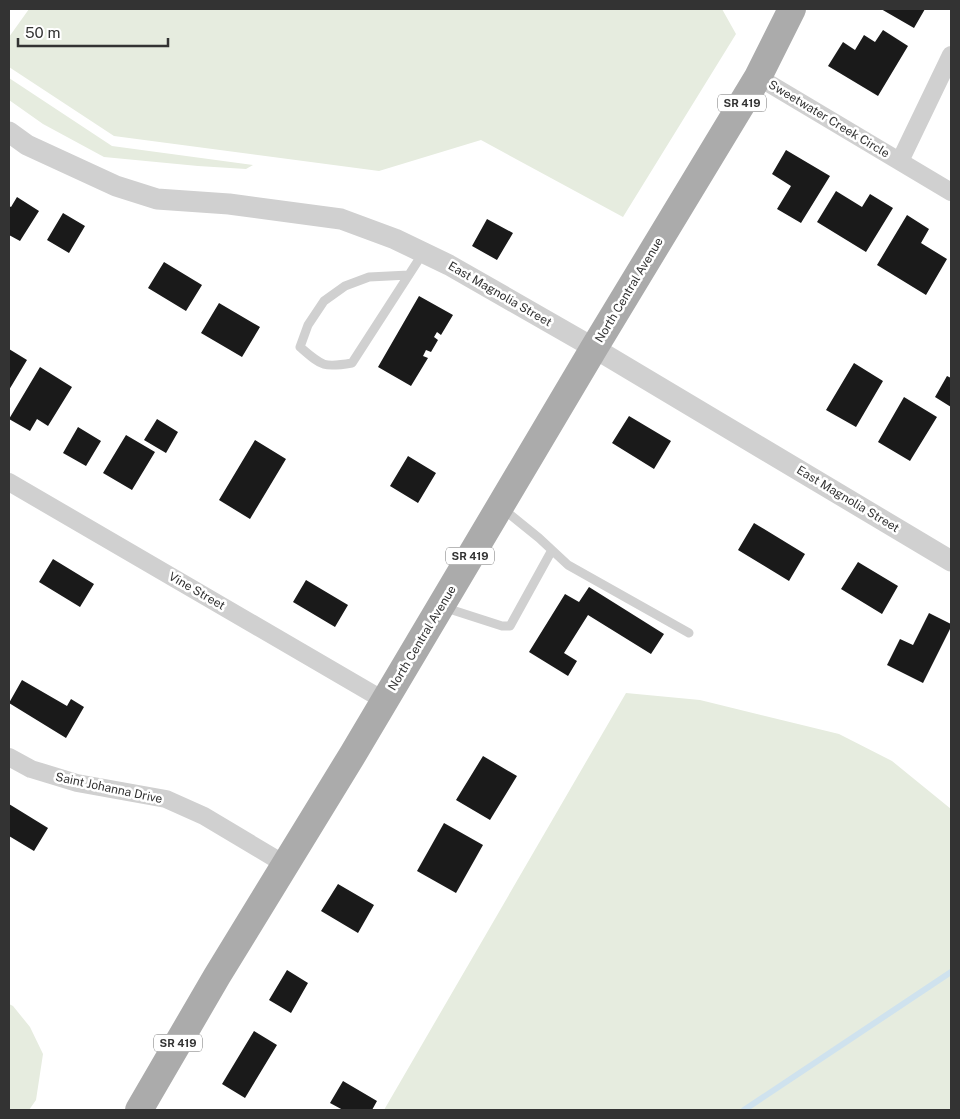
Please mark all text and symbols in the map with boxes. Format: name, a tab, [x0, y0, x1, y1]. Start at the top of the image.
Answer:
scale bar	[18, 15, 168, 47]
text: 50 m	[25, 24, 60, 41]
street label: Sweetwater Creek Circle	[766, 77, 892, 161]
road number: SR 419	[718, 95, 766, 112]
street label: North Central Avenue	[592, 235, 666, 345]
street label: East Magnolia Street	[446, 259, 554, 329]
street label: East Magnolia Street	[794, 463, 902, 535]
road number: SR 419	[446, 548, 494, 564]
street label: Vine Street	[166, 569, 228, 613]
street label: North Central Avenue	[385, 583, 459, 693]
street label: Saint Johanna Drive	[54, 770, 164, 806]
road number: SR 419	[154, 1034, 202, 1052]

